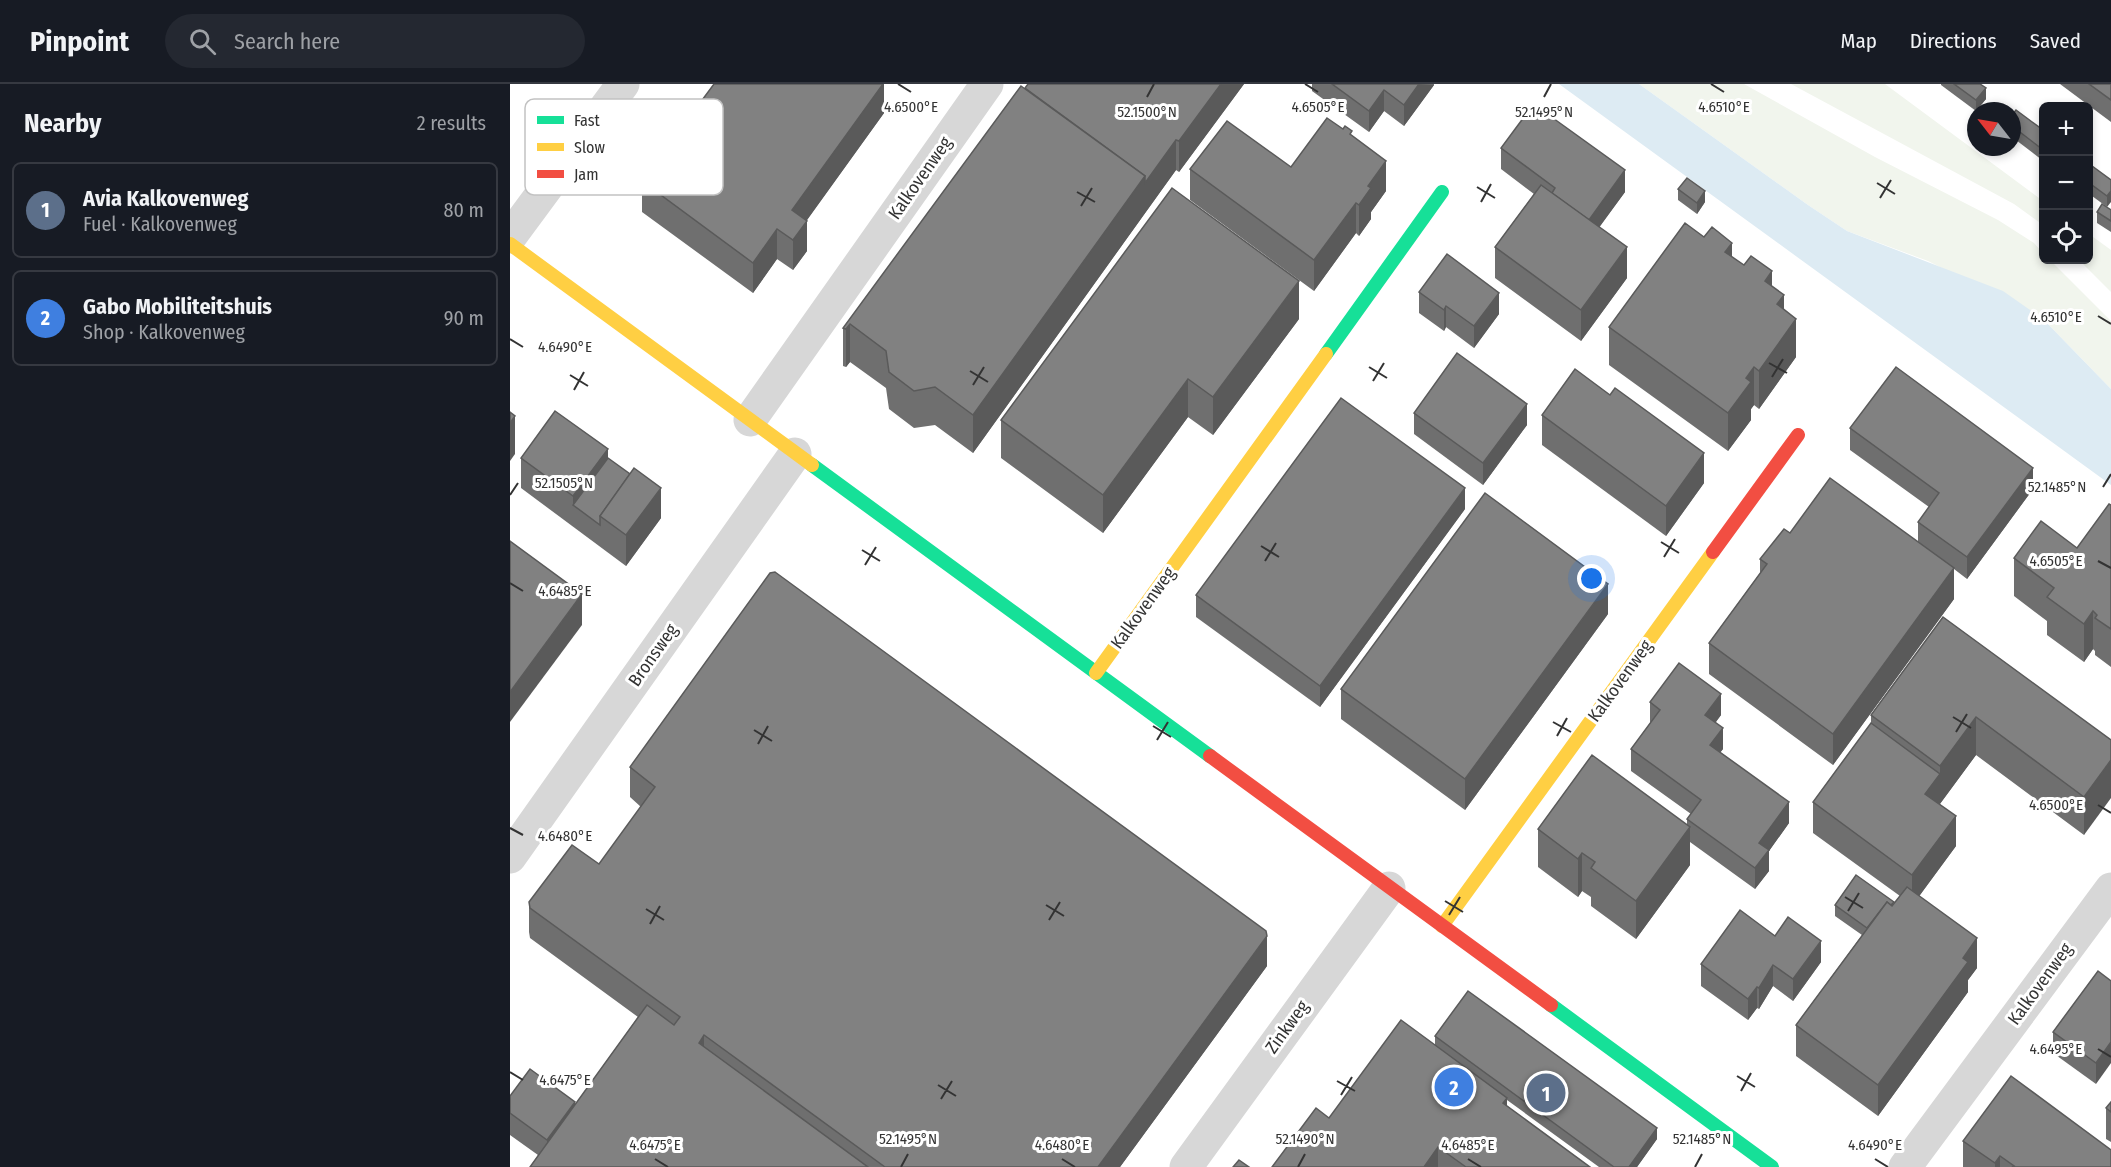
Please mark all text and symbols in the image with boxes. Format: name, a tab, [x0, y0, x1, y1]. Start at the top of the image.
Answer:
search box	[165, 14, 585, 68]
text: Pinpoint	[30, 25, 129, 58]
icon: search	[186, 25, 219, 58]
text: Search here	[234, 28, 340, 55]
text: Map	[1840, 28, 1877, 54]
text: Directions	[1910, 28, 1997, 54]
text: Saved	[2030, 28, 2081, 54]
text: 4.6500°E	[884, 98, 938, 116]
text: 4.6505°E	[1291, 98, 1345, 116]
text: 4.6510°E	[1698, 98, 1750, 116]
legend	[525, 99, 723, 195]
north arrow	[1967, 102, 2021, 156]
map controls	[2039, 102, 2093, 264]
button: +	[2039, 102, 2093, 156]
text: 52.1500°N	[1117, 103, 1177, 121]
text: 52.1495°N	[1515, 103, 1573, 121]
text: Nearby	[24, 108, 101, 139]
text: 2 results	[417, 111, 486, 135]
text: Fast	[574, 111, 601, 130]
street label: Kalkovenweg	[883, 132, 957, 224]
text: Slow	[574, 138, 605, 157]
button: −	[2039, 156, 2093, 210]
text: Jam	[574, 165, 599, 184]
text: Avia Kalkovenweg	[83, 185, 248, 212]
text: 1	[41, 198, 50, 222]
text: 80 m	[444, 198, 484, 222]
button: locate	[2039, 210, 2093, 264]
text: Fuel · Kalkovenweg	[83, 212, 237, 236]
text: Gabo Mobiliteitshuis	[83, 293, 272, 320]
text: 2	[41, 306, 50, 330]
text: 90 m	[444, 306, 484, 330]
text: 4.6510°E	[2030, 308, 2082, 326]
text: Shop · Kalkovenweg	[83, 320, 245, 344]
text: 4.6490°E	[538, 338, 592, 356]
text: 52.1505°N	[535, 474, 593, 492]
text: 52.1485°N	[2028, 478, 2086, 496]
text: 4.6505°E	[2029, 552, 2083, 570]
street label: Kalkovenweg	[1106, 562, 1180, 653]
your location	[1577, 564, 1606, 593]
text: 4.6485°E	[538, 582, 592, 600]
street label: Bronsweg	[624, 619, 683, 691]
street label: Kalkovenweg	[1583, 635, 1657, 726]
text: 4.6500°E	[2029, 796, 2083, 814]
text: 4.6480°E	[538, 827, 592, 845]
street label: Kalkovenweg	[2003, 938, 2077, 1029]
street label: Zinkweg	[1260, 996, 1314, 1058]
text: 4.6495°E	[2030, 1040, 2082, 1058]
pin: 2	[1434, 1064, 1474, 1110]
pin: 1	[1526, 1070, 1566, 1116]
text: 4.6475°E	[539, 1071, 591, 1089]
text: 52.1495°N	[879, 1130, 937, 1148]
text: 52.1490°N	[1275, 1130, 1335, 1148]
text: 52.1485°N	[1673, 1130, 1731, 1148]
text: 4.6475°E	[629, 1136, 681, 1154]
text: 4.6480°E	[1035, 1136, 1089, 1154]
text: 4.6485°E	[1441, 1136, 1495, 1154]
text: 4.6490°E	[1848, 1136, 1902, 1154]

